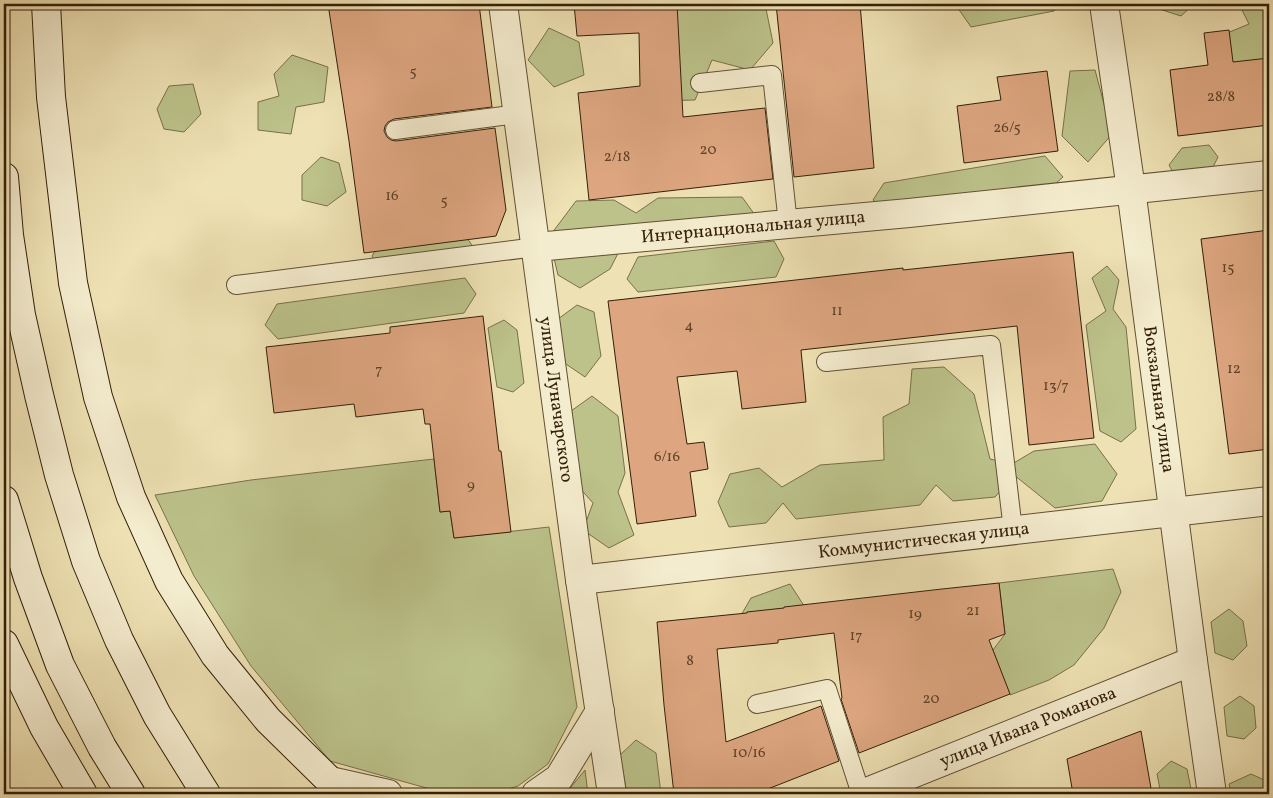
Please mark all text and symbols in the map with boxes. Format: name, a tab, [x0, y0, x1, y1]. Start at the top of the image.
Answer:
house number: 5	[409, 62, 417, 83]
house number: 28/8	[1207, 87, 1235, 108]
house number: 26/5	[993, 118, 1021, 139]
house number: 20	[700, 140, 716, 161]
house number: 2/18	[604, 147, 630, 168]
house number: 16	[385, 186, 399, 207]
house number: 5	[440, 191, 448, 212]
street label: Интернациональная улица	[640, 205, 866, 250]
house number: 15	[1221, 258, 1235, 279]
house number: 11	[831, 301, 843, 322]
street label: улица Луначарского	[532, 315, 579, 484]
house number: 4	[685, 316, 694, 337]
street label: Вокзальная улица	[1137, 324, 1181, 474]
house number: 12	[1227, 359, 1241, 380]
house number: 7	[375, 360, 383, 381]
house number: 13/7	[1043, 376, 1069, 397]
house number: 6/16	[654, 447, 680, 468]
house number: 9	[467, 475, 475, 496]
street label: Коммунистическая улица	[817, 516, 1031, 565]
house number: 21	[966, 601, 980, 622]
house number: 19	[908, 604, 922, 625]
house number: 17	[849, 626, 863, 647]
house number: 8	[686, 651, 694, 672]
street label: улица Ивана Романова	[936, 681, 1120, 774]
house number: 20	[923, 689, 939, 710]
house number: 10/16	[732, 743, 766, 764]

